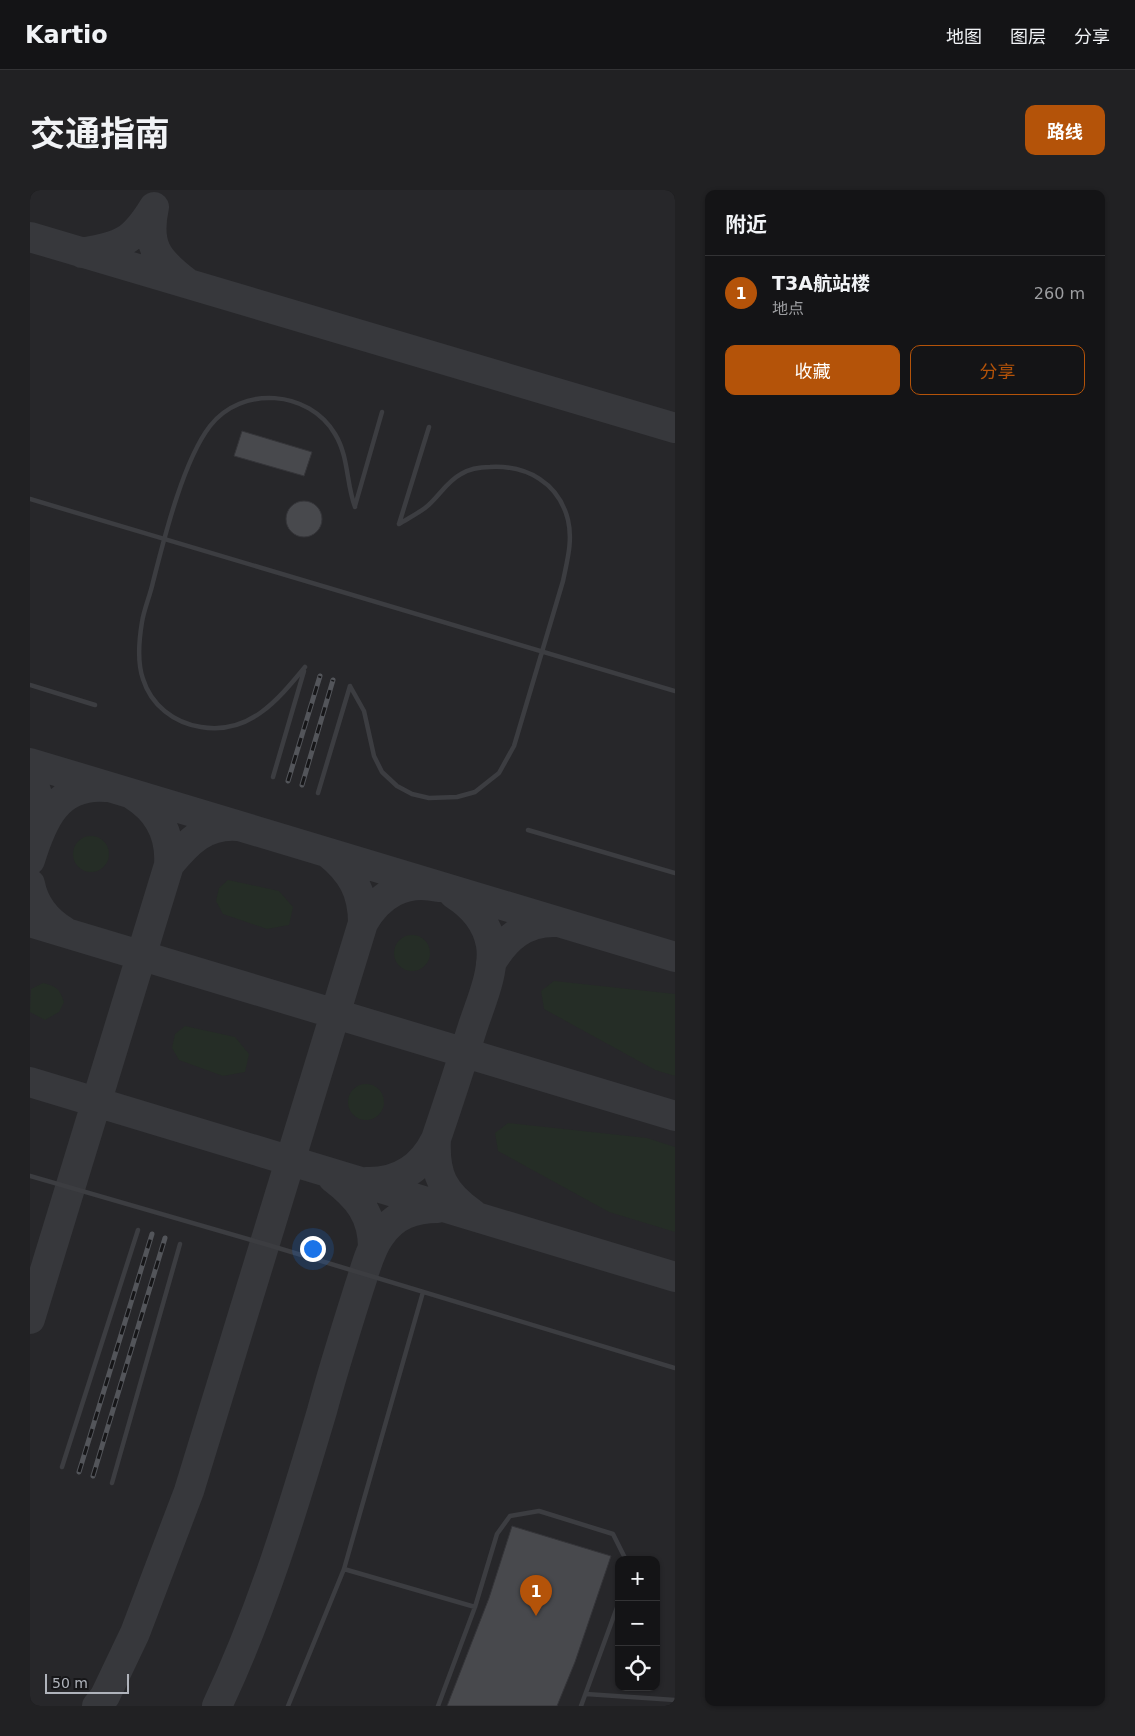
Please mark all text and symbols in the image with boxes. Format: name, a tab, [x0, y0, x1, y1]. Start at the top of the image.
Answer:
text: Kartio	[25, 21, 108, 49]
text: 地图	[946, 26, 982, 47]
text: 图层	[1010, 26, 1046, 47]
text: 分享	[1074, 26, 1110, 47]
button: 路线	[1025, 105, 1105, 155]
text: 交通指南	[30, 114, 170, 154]
text: 附近	[725, 213, 767, 237]
text: T3A航站楼	[772, 272, 870, 294]
text: 1	[735, 284, 747, 303]
text: 260 m	[1034, 284, 1085, 303]
text: 地点	[772, 299, 804, 318]
button: 收藏	[725, 345, 900, 395]
button: 分享	[910, 345, 1085, 395]
your location	[300, 1236, 326, 1262]
map controls	[615, 1556, 660, 1691]
button: +	[615, 1556, 660, 1601]
pin: 1	[520, 1575, 552, 1616]
button: −	[615, 1601, 660, 1646]
button: locate	[615, 1646, 660, 1691]
scale bar	[45, 1671, 129, 1694]
text: 50 m	[52, 1675, 88, 1691]

